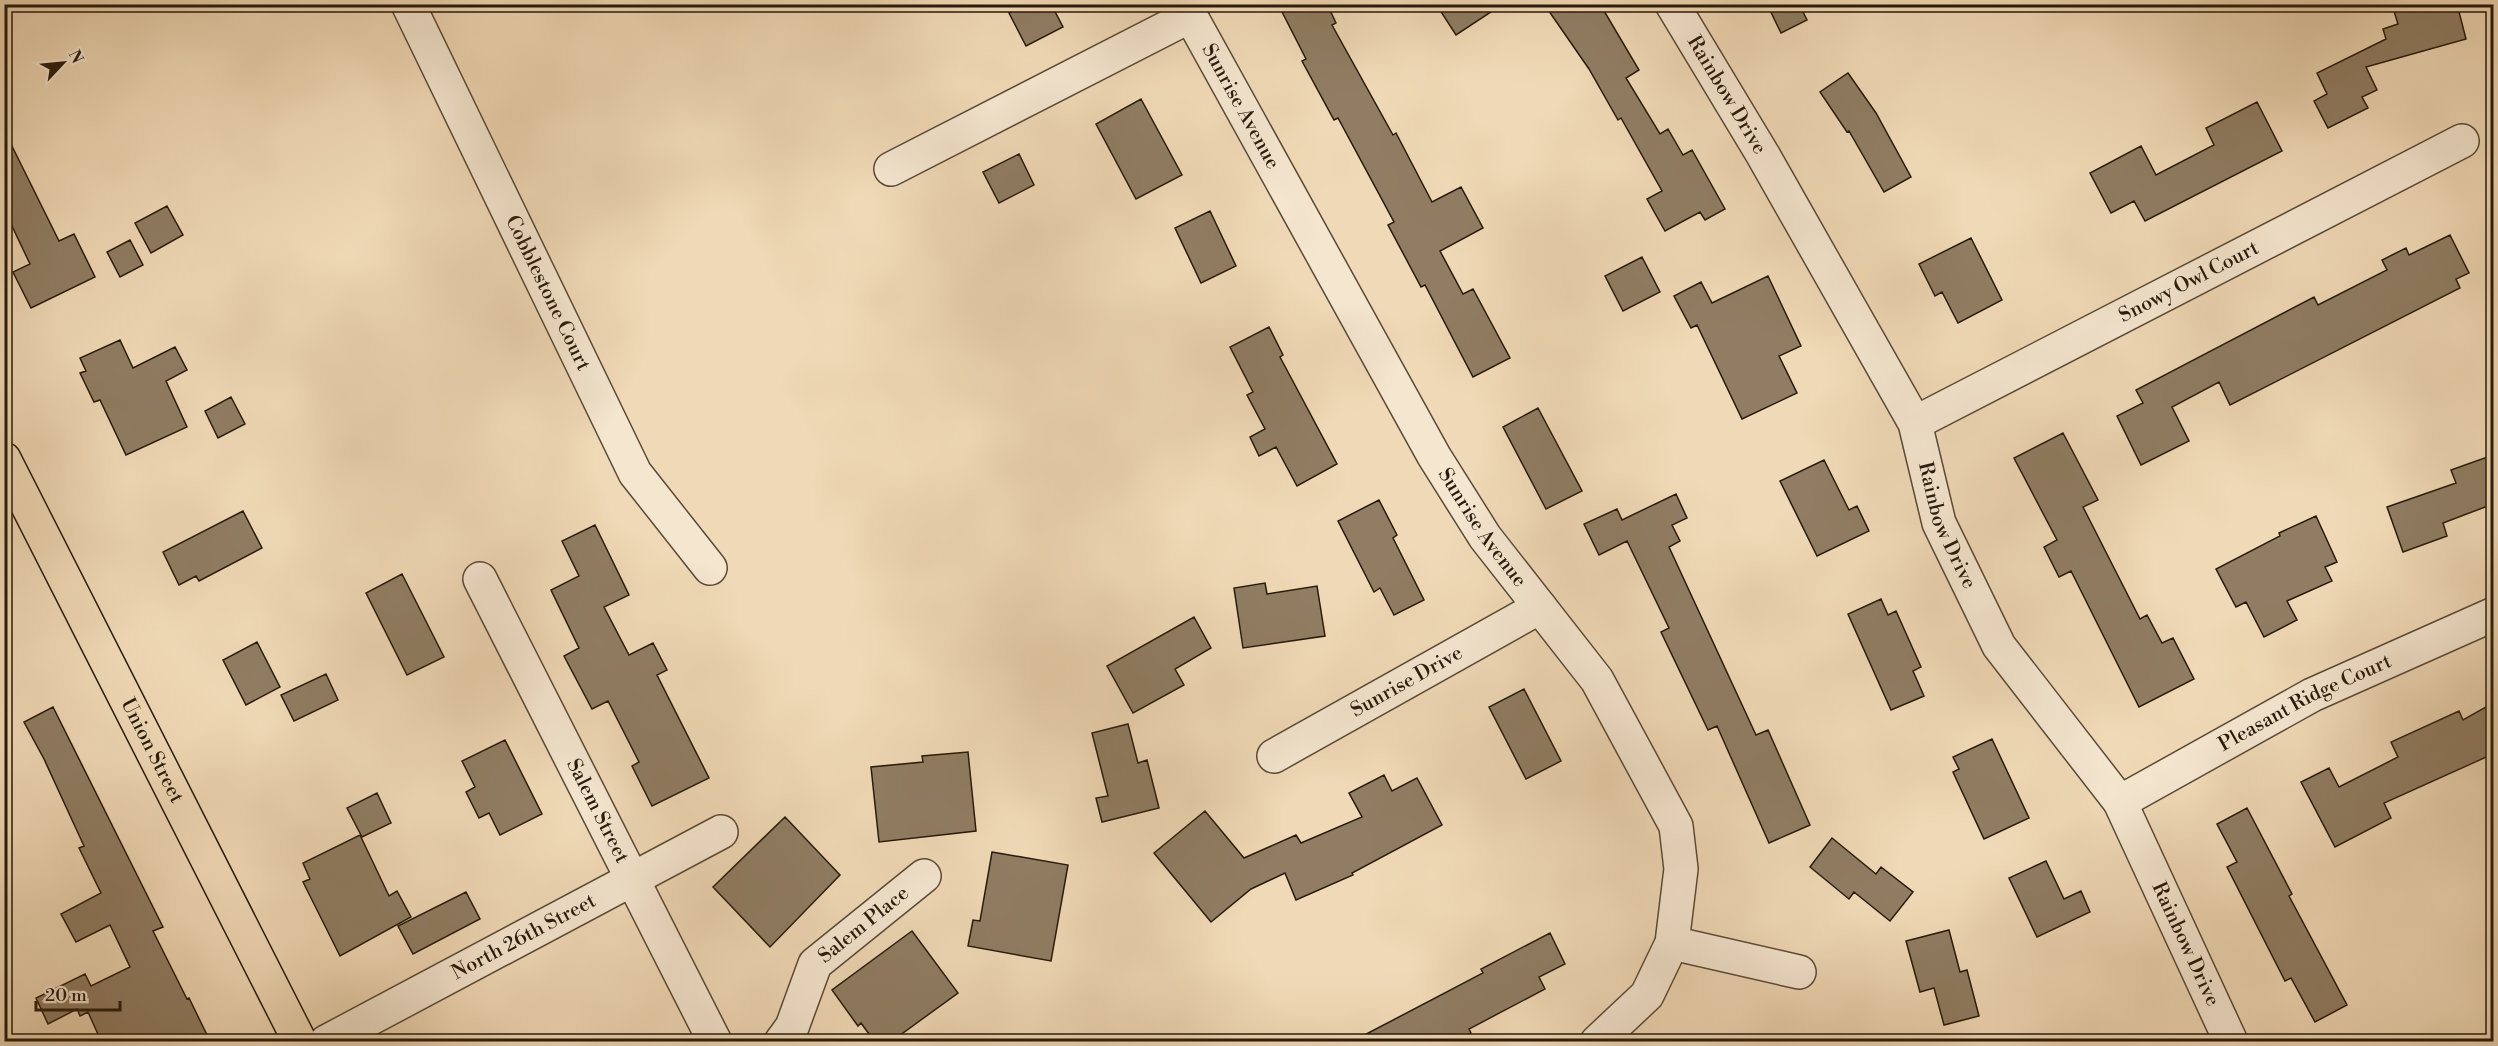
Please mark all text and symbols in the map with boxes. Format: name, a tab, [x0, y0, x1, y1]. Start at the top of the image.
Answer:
street label: Rainbow Drive	[1681, 31, 1772, 159]
north arrow	[33, 33, 93, 93]
street label: Sunrise Avenue	[1196, 39, 1285, 173]
text: N	[64, 47, 87, 67]
street label: Cobblestone Court	[500, 211, 596, 375]
street label: Snowy Owl Court	[2115, 235, 2263, 328]
street label: Rainbow Drive	[1912, 460, 1982, 593]
street label: Sunrise Avenue	[1432, 464, 1532, 592]
street label: Sunrise Drive	[1346, 640, 1467, 723]
street label: Pleasant Ridge Court	[2214, 649, 2395, 757]
street label: Union Street	[115, 694, 189, 807]
street label: Salem Street	[561, 755, 635, 867]
street label: Rainbow Drive	[2146, 878, 2225, 1010]
street label: Salem Place	[813, 881, 914, 969]
street label: North 26th Street	[447, 888, 600, 985]
scale bar	[36, 974, 120, 1012]
text: 20 m	[45, 984, 87, 1007]

